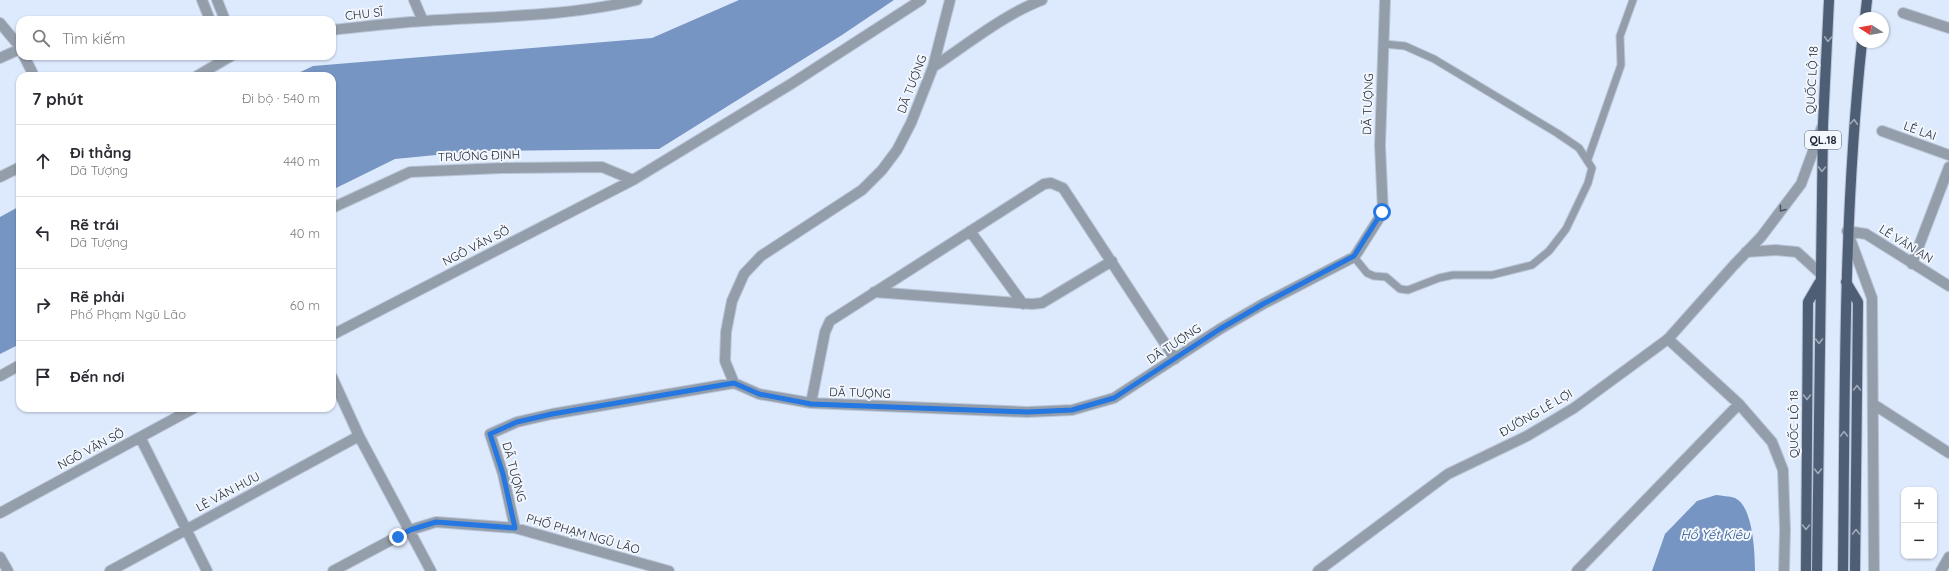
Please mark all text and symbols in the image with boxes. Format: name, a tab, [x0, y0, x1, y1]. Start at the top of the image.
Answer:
street label: CHU SĨ	[344, 4, 385, 23]
north arrow	[1853, 12, 1889, 48]
search box	[16, 16, 336, 60]
icon: search	[30, 27, 52, 49]
text: Tìm kiếm	[62, 29, 125, 48]
one-way arrow	[1823, 36, 1832, 42]
street label: QUỐC LỘ 18	[1802, 46, 1821, 114]
street label: DÃ TƯỢNG	[893, 52, 930, 115]
street label: DÃ TƯỢNG	[1359, 73, 1376, 135]
text: 7 phút	[32, 88, 84, 109]
text: Đi bộ · 540 m	[242, 90, 320, 106]
street label: LÊ LAI	[1902, 118, 1939, 143]
one-way arrow	[1849, 119, 1858, 125]
road number: QL.18	[1805, 131, 1841, 149]
text: Đi thẳng	[70, 143, 131, 162]
street label: TRƯƠNG ĐỊNH	[438, 147, 520, 164]
icon: ahead	[32, 150, 54, 172]
text: 440 m	[283, 153, 320, 169]
text: Dã Tượng	[70, 162, 128, 178]
one-way arrow	[1818, 166, 1826, 172]
route start	[1373, 203, 1391, 221]
one-way arrow	[1780, 205, 1787, 212]
text: Rẽ trái	[70, 215, 119, 234]
street label: LÊ VĂN AN	[1877, 221, 1936, 266]
icon: left	[32, 222, 54, 244]
street label: NGÔ VĂN SỞ	[440, 222, 512, 269]
text: 40 m	[290, 225, 320, 241]
text: Dã Tượng	[70, 234, 128, 250]
text: Rẽ phải	[70, 287, 124, 306]
icon: right	[32, 294, 54, 316]
text: 60 m	[290, 297, 320, 313]
text: Phố Phạm Ngũ Lão	[70, 306, 186, 322]
street label: DÃ TƯỢNG	[1144, 320, 1204, 367]
one-way arrow	[1815, 338, 1823, 344]
icon: arrive	[32, 366, 54, 388]
text: Đến nơi	[70, 367, 125, 386]
street label: DÃ TƯỢNG	[829, 384, 891, 401]
one-way arrow	[1853, 385, 1861, 391]
street label: ĐƯỜNG LÊ LỢI	[1497, 386, 1575, 440]
street label: QUỐC LỘ 18	[1786, 390, 1801, 458]
one-way arrow	[1803, 394, 1811, 400]
street label: NGÔ VĂN SỞ	[55, 425, 127, 472]
one-way arrow	[1840, 431, 1848, 437]
street label: DÃ TƯỢNG	[499, 440, 530, 504]
one-way arrow	[1814, 468, 1822, 474]
street label: LÊ VĂN HƯU	[193, 469, 262, 515]
map controls	[1901, 487, 1937, 559]
button: +	[1901, 487, 1937, 523]
street label: PHỐ PHẠM NGŨ LÃO	[525, 510, 642, 557]
button: −	[1901, 523, 1937, 559]
one-way arrow	[1802, 524, 1810, 530]
water label: Hồ Yết Kiêu	[1680, 526, 1750, 542]
route end	[389, 528, 407, 546]
one-way arrow	[1852, 529, 1860, 535]

